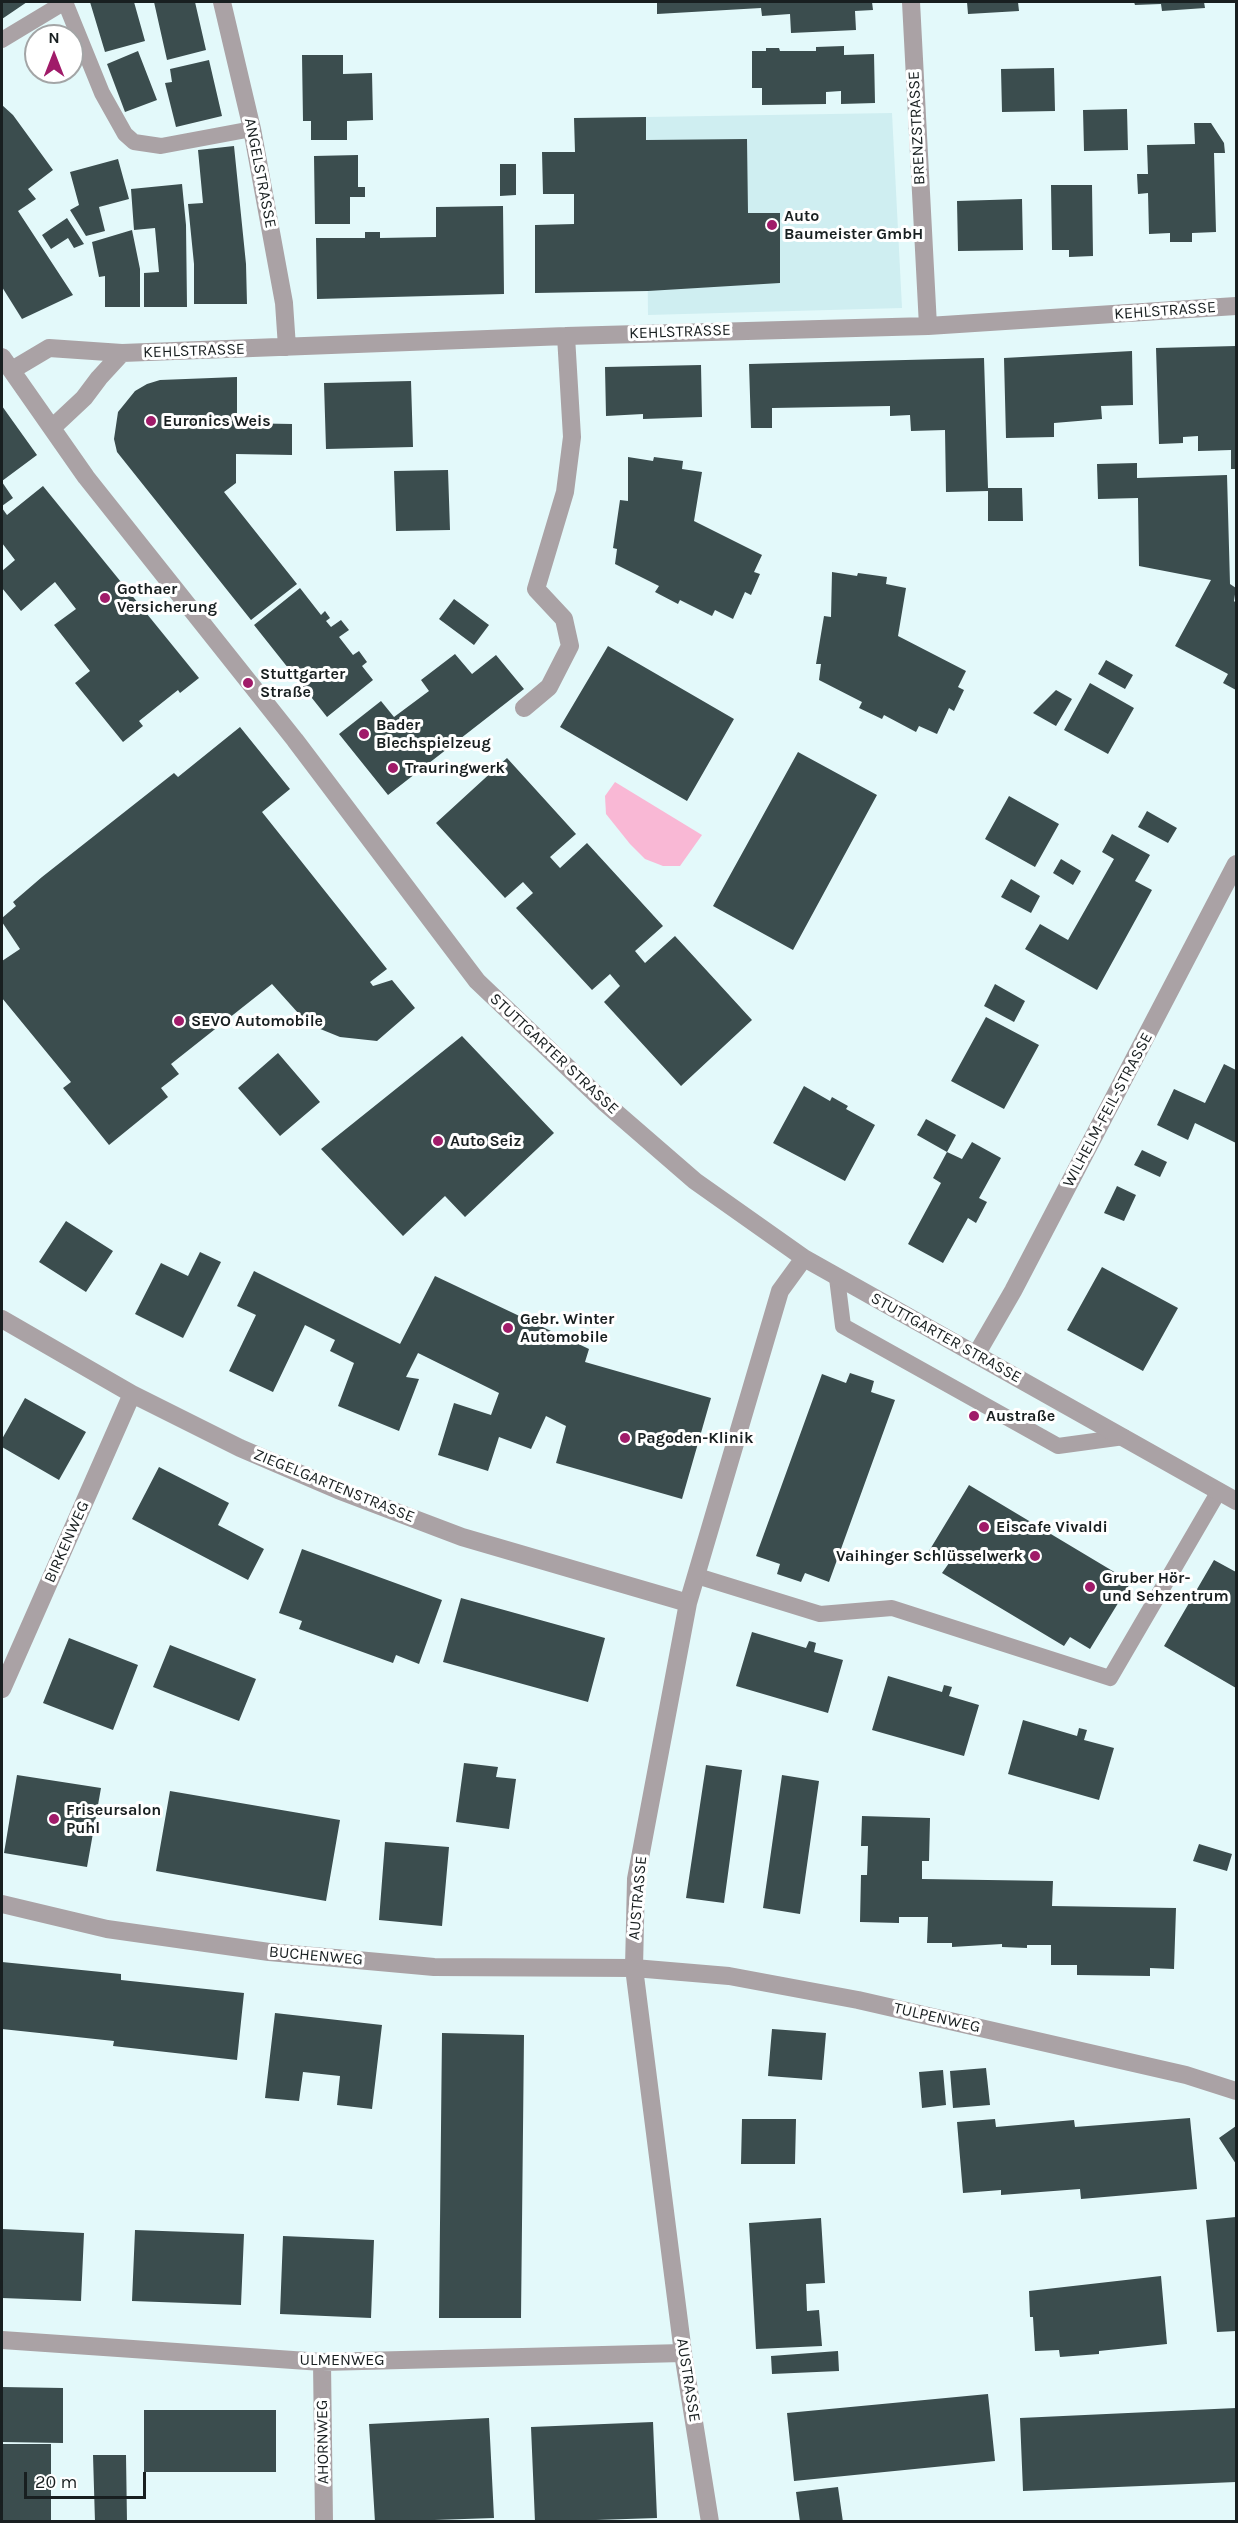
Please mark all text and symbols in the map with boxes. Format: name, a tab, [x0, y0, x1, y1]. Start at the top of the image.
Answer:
north arrow	[24, 24, 84, 84]
text: N	[48, 28, 60, 47]
street label: BRENZSTRASSE	[904, 70, 930, 186]
street label: ANGELSTRASSE	[240, 116, 280, 230]
place label: Auto Baumeister GmbH	[784, 206, 923, 244]
marker: Auto Baumeister GmbH	[765, 218, 779, 232]
street label: KEHLSTRASSE	[1114, 298, 1216, 324]
street label: KEHLSTRASSE	[629, 321, 731, 343]
street label: KEHLSTRASSE	[143, 340, 245, 362]
place label: Euronics Weis	[163, 411, 271, 431]
marker: Euronics Weis	[144, 414, 158, 428]
place label: Gothaer Versicherung	[117, 579, 217, 617]
marker: Gothaer Versicherung	[98, 591, 112, 605]
place label: Stuttgarter Straße	[260, 664, 345, 702]
marker: Stuttgarter Straße	[241, 676, 255, 690]
place label: Bader Blechspielzeug	[376, 715, 491, 753]
marker: Bader Blechspielzeug	[357, 727, 371, 741]
place label: Trauringwerk	[405, 758, 505, 778]
marker: Trauringwerk	[386, 761, 400, 775]
street label: STUTTGARTER STRASSE	[486, 989, 622, 1119]
place label: SEVO Automobile	[191, 1011, 323, 1031]
marker: SEVO Automobile	[172, 1014, 186, 1028]
street label: WILHELM-FEIL-STRASSE	[1059, 1029, 1157, 1191]
place label: Auto Seiz	[450, 1131, 521, 1151]
marker: Auto Seiz	[431, 1134, 445, 1148]
street label: STUTTGARTER STRASSE	[867, 1289, 1025, 1387]
place label: Gebr. Winter Automobile	[520, 1309, 614, 1347]
marker: Gebr. Winter Automobile	[501, 1321, 515, 1335]
place label: Austraße	[986, 1406, 1055, 1426]
marker: Austraße	[967, 1409, 981, 1423]
place label: Pagoden-Klinik	[637, 1428, 754, 1448]
marker: Pagoden-Klinik	[618, 1431, 632, 1445]
street label: ZIEGELGARTENSTRASSE	[251, 1445, 417, 1527]
street label: BIRKENWEG	[40, 1498, 94, 1586]
place label: Eiscafe Vivaldi	[996, 1517, 1108, 1537]
marker: Eiscafe Vivaldi	[977, 1520, 991, 1534]
place label: Vaihinger Schlüsselwerk	[836, 1546, 1023, 1566]
marker: Vaihinger Schlüsselwerk	[1028, 1549, 1042, 1563]
place label: Gruber Hör- und Sehzentrum	[1102, 1568, 1229, 1606]
marker: Gruber Hör- und Sehzentrum	[1083, 1580, 1097, 1594]
place label: Friseursalon Puhl	[66, 1800, 161, 1838]
marker: Friseursalon Puhl	[47, 1812, 61, 1826]
street label: AUSTRASSE	[625, 1855, 651, 1941]
street label: BUCHENWEG	[268, 1942, 364, 1970]
street label: TULPENWEG	[892, 1999, 982, 2037]
street label: AUSTRASSE	[672, 2337, 704, 2423]
street label: ULMENWEG	[299, 2350, 385, 2370]
street label: AHORNWEG	[313, 2400, 333, 2484]
scale bar	[27, 2460, 148, 2498]
text: 20 m	[35, 2471, 77, 2493]

